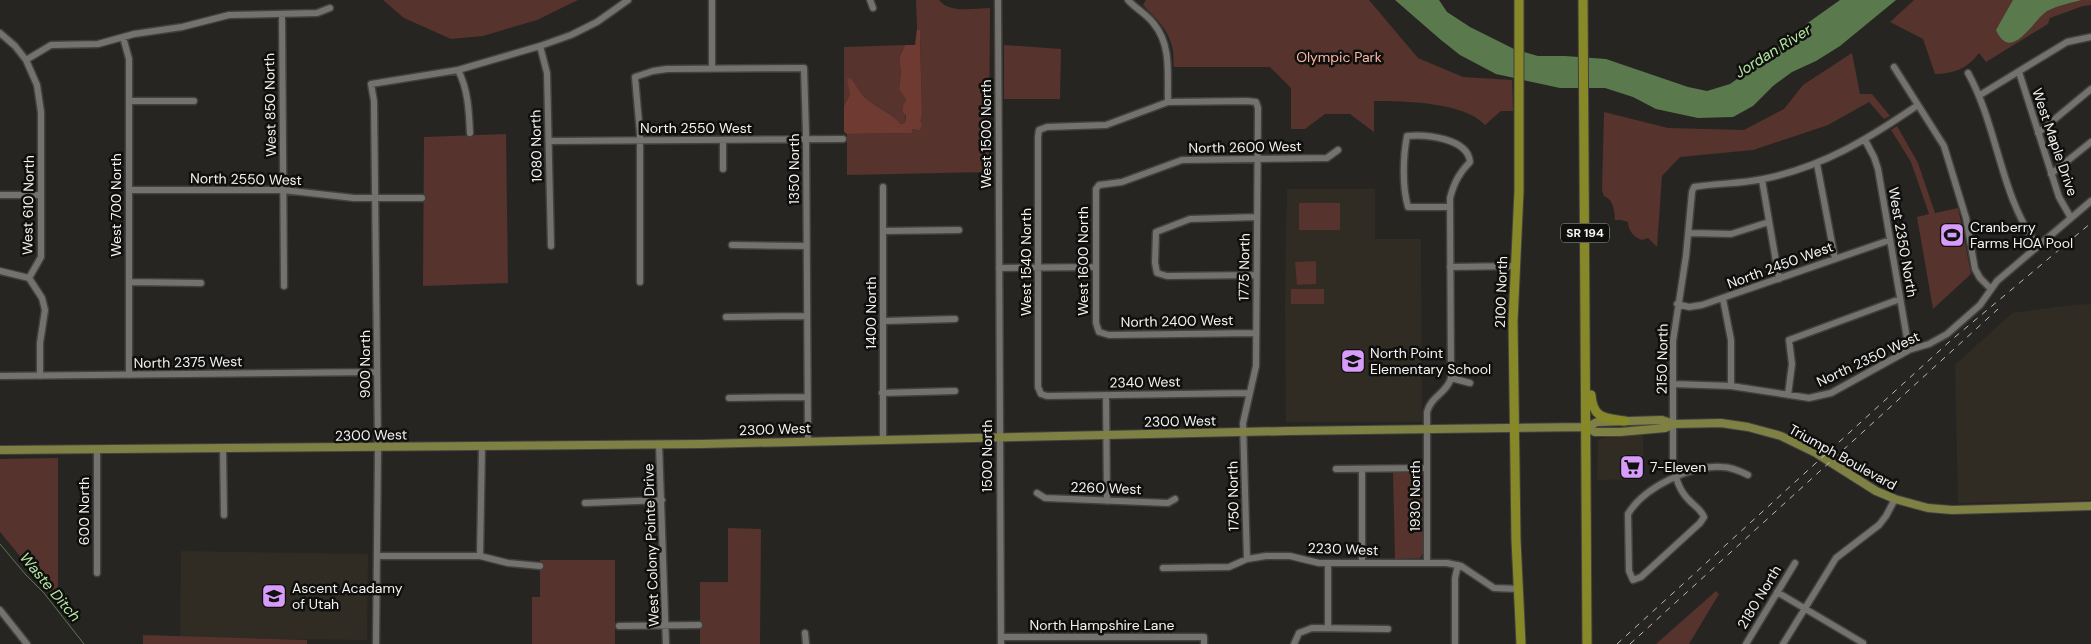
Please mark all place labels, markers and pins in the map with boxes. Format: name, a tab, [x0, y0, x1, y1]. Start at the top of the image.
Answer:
place label: Cranberry Farms HOA Pool	[1970, 218, 2073, 252]
sports icon: Cranberry Farms HOA Pool	[1939, 222, 1965, 248]
place label: North Point Elementary School	[1370, 344, 1491, 378]
school or university icon: North Point Elementary School	[1340, 348, 1366, 374]
supermarket icon: 7-Eleven	[1619, 454, 1645, 480]
place label: 7-Eleven	[1650, 458, 1706, 476]
place label: Ascent Acadamy of Utah	[292, 579, 403, 613]
school or university icon: Ascent Acadamy of Utah	[261, 583, 287, 609]

